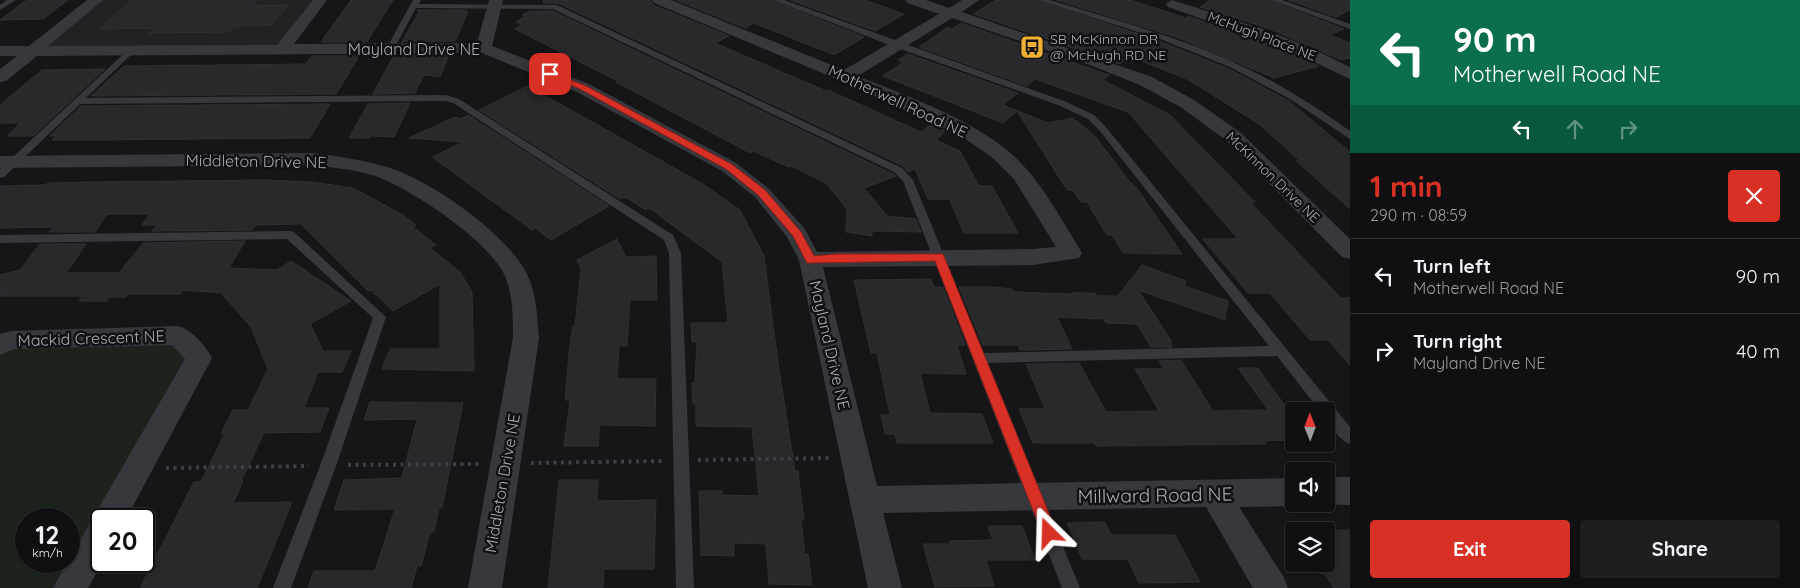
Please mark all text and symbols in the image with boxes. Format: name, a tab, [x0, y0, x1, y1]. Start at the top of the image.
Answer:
street label: McHugh Place NE	[1205, 7, 1319, 65]
text: 90 m	[1453, 17, 1536, 61]
icon: left	[1370, 20, 1435, 85]
place label: SB McKinnon DR @ McHugh RD NE	[1050, 30, 1166, 64]
bus stop icon: SB McKinnon DR @ McHugh RD NE	[1019, 34, 1045, 60]
street label: Mayland Drive NE	[348, 39, 480, 59]
pin	[529, 53, 571, 95]
icon: arrive	[536, 60, 564, 88]
street label: Motherwell Road NE	[825, 60, 971, 142]
text: Motherwell Road NE	[1453, 60, 1661, 88]
icon: left	[1508, 115, 1536, 143]
icon: ahead	[1561, 115, 1589, 143]
icon: right	[1614, 115, 1642, 143]
street label: McKinnon Drive NE	[1222, 128, 1324, 226]
street label: Middleton Drive NE	[185, 150, 327, 172]
text: 1 min	[1370, 167, 1443, 205]
button: close	[1728, 170, 1780, 222]
text: 290 m · 08:59	[1370, 205, 1467, 225]
text: Turn left	[1413, 254, 1491, 278]
icon: left	[1370, 262, 1398, 290]
text: 90 m	[1736, 264, 1780, 288]
street label: Mayland Drive NE	[805, 278, 855, 412]
text: Motherwell Road NE	[1413, 278, 1564, 298]
street label: Mackid Crescent NE	[17, 325, 165, 351]
text: Turn right	[1413, 329, 1502, 353]
icon: right	[1370, 337, 1398, 365]
text: 40 m	[1736, 339, 1780, 363]
text: Mayland Drive NE	[1413, 353, 1545, 373]
north arrow	[1285, 402, 1335, 452]
map controls	[1285, 402, 1335, 572]
street label: Middleton Drive NE	[480, 412, 524, 554]
button: sound	[1285, 462, 1335, 512]
street label: Millward Road NE	[1077, 482, 1233, 508]
position arrow	[1022, 506, 1074, 558]
speed limit sign: 20	[90, 508, 155, 573]
text: 12	[36, 519, 59, 550]
button: Exit	[1370, 520, 1570, 578]
button: Share	[1580, 520, 1780, 578]
button: layers	[1285, 522, 1335, 572]
text: km/h	[32, 545, 63, 560]

